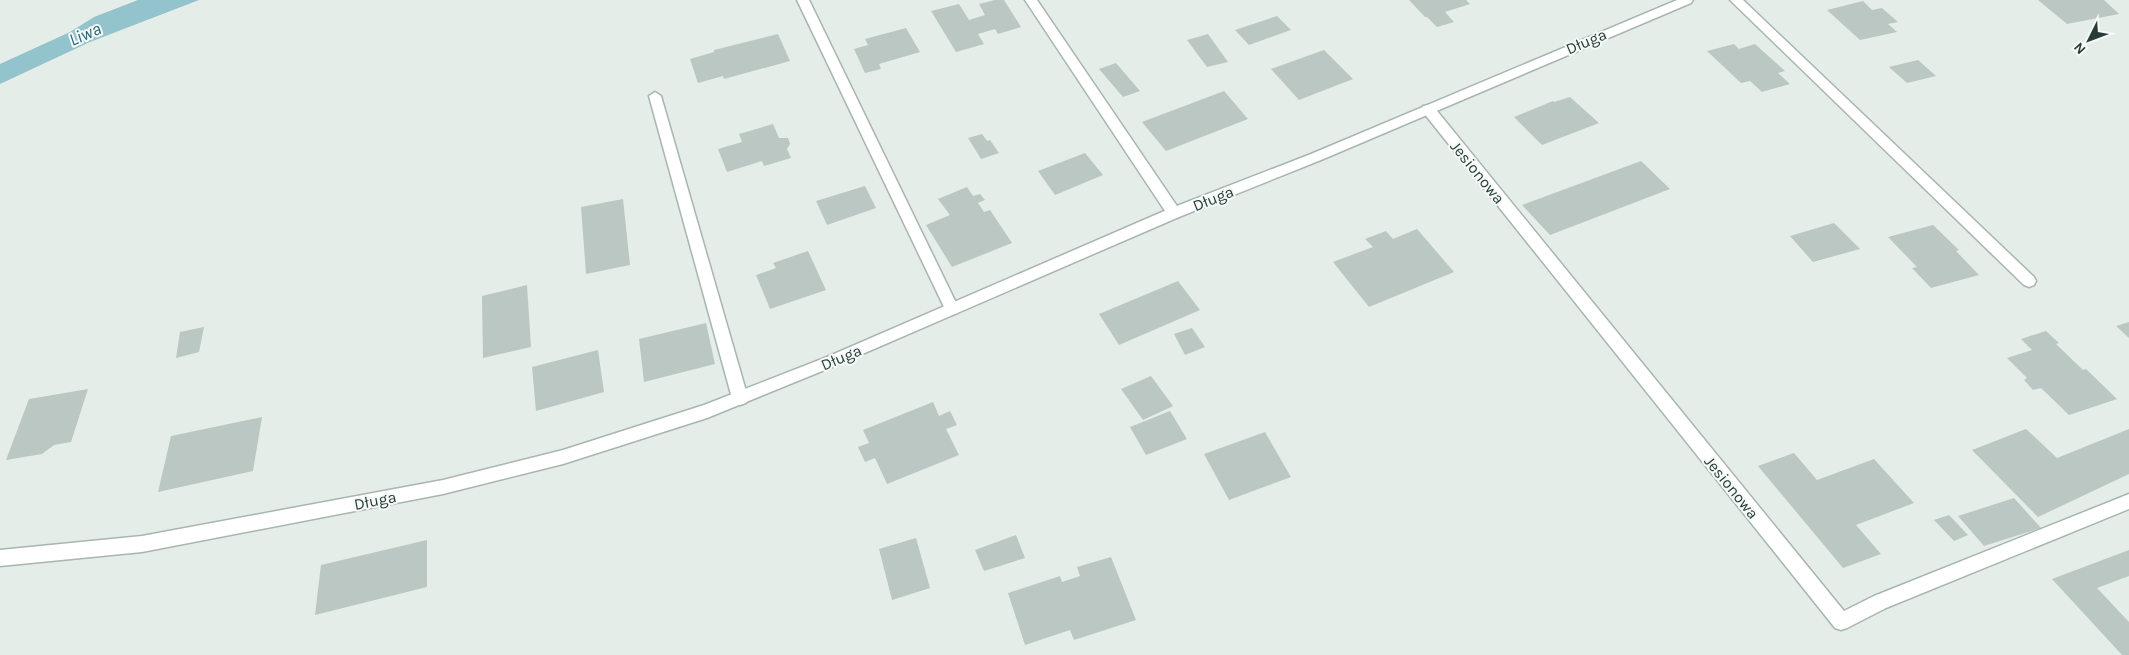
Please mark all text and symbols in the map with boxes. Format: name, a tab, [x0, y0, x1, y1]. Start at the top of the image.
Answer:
north arrow	[2064, 15, 2114, 65]
water label: Liwa	[65, 17, 105, 51]
street label: Długa	[1563, 24, 1610, 59]
text: N	[2070, 39, 2089, 58]
street label: Jesionowa	[1447, 137, 1509, 208]
street label: Długa	[1190, 182, 1236, 215]
street label: Długa	[818, 340, 865, 375]
street label: Jesionowa	[1701, 452, 1763, 523]
street label: Długa	[352, 487, 398, 514]

